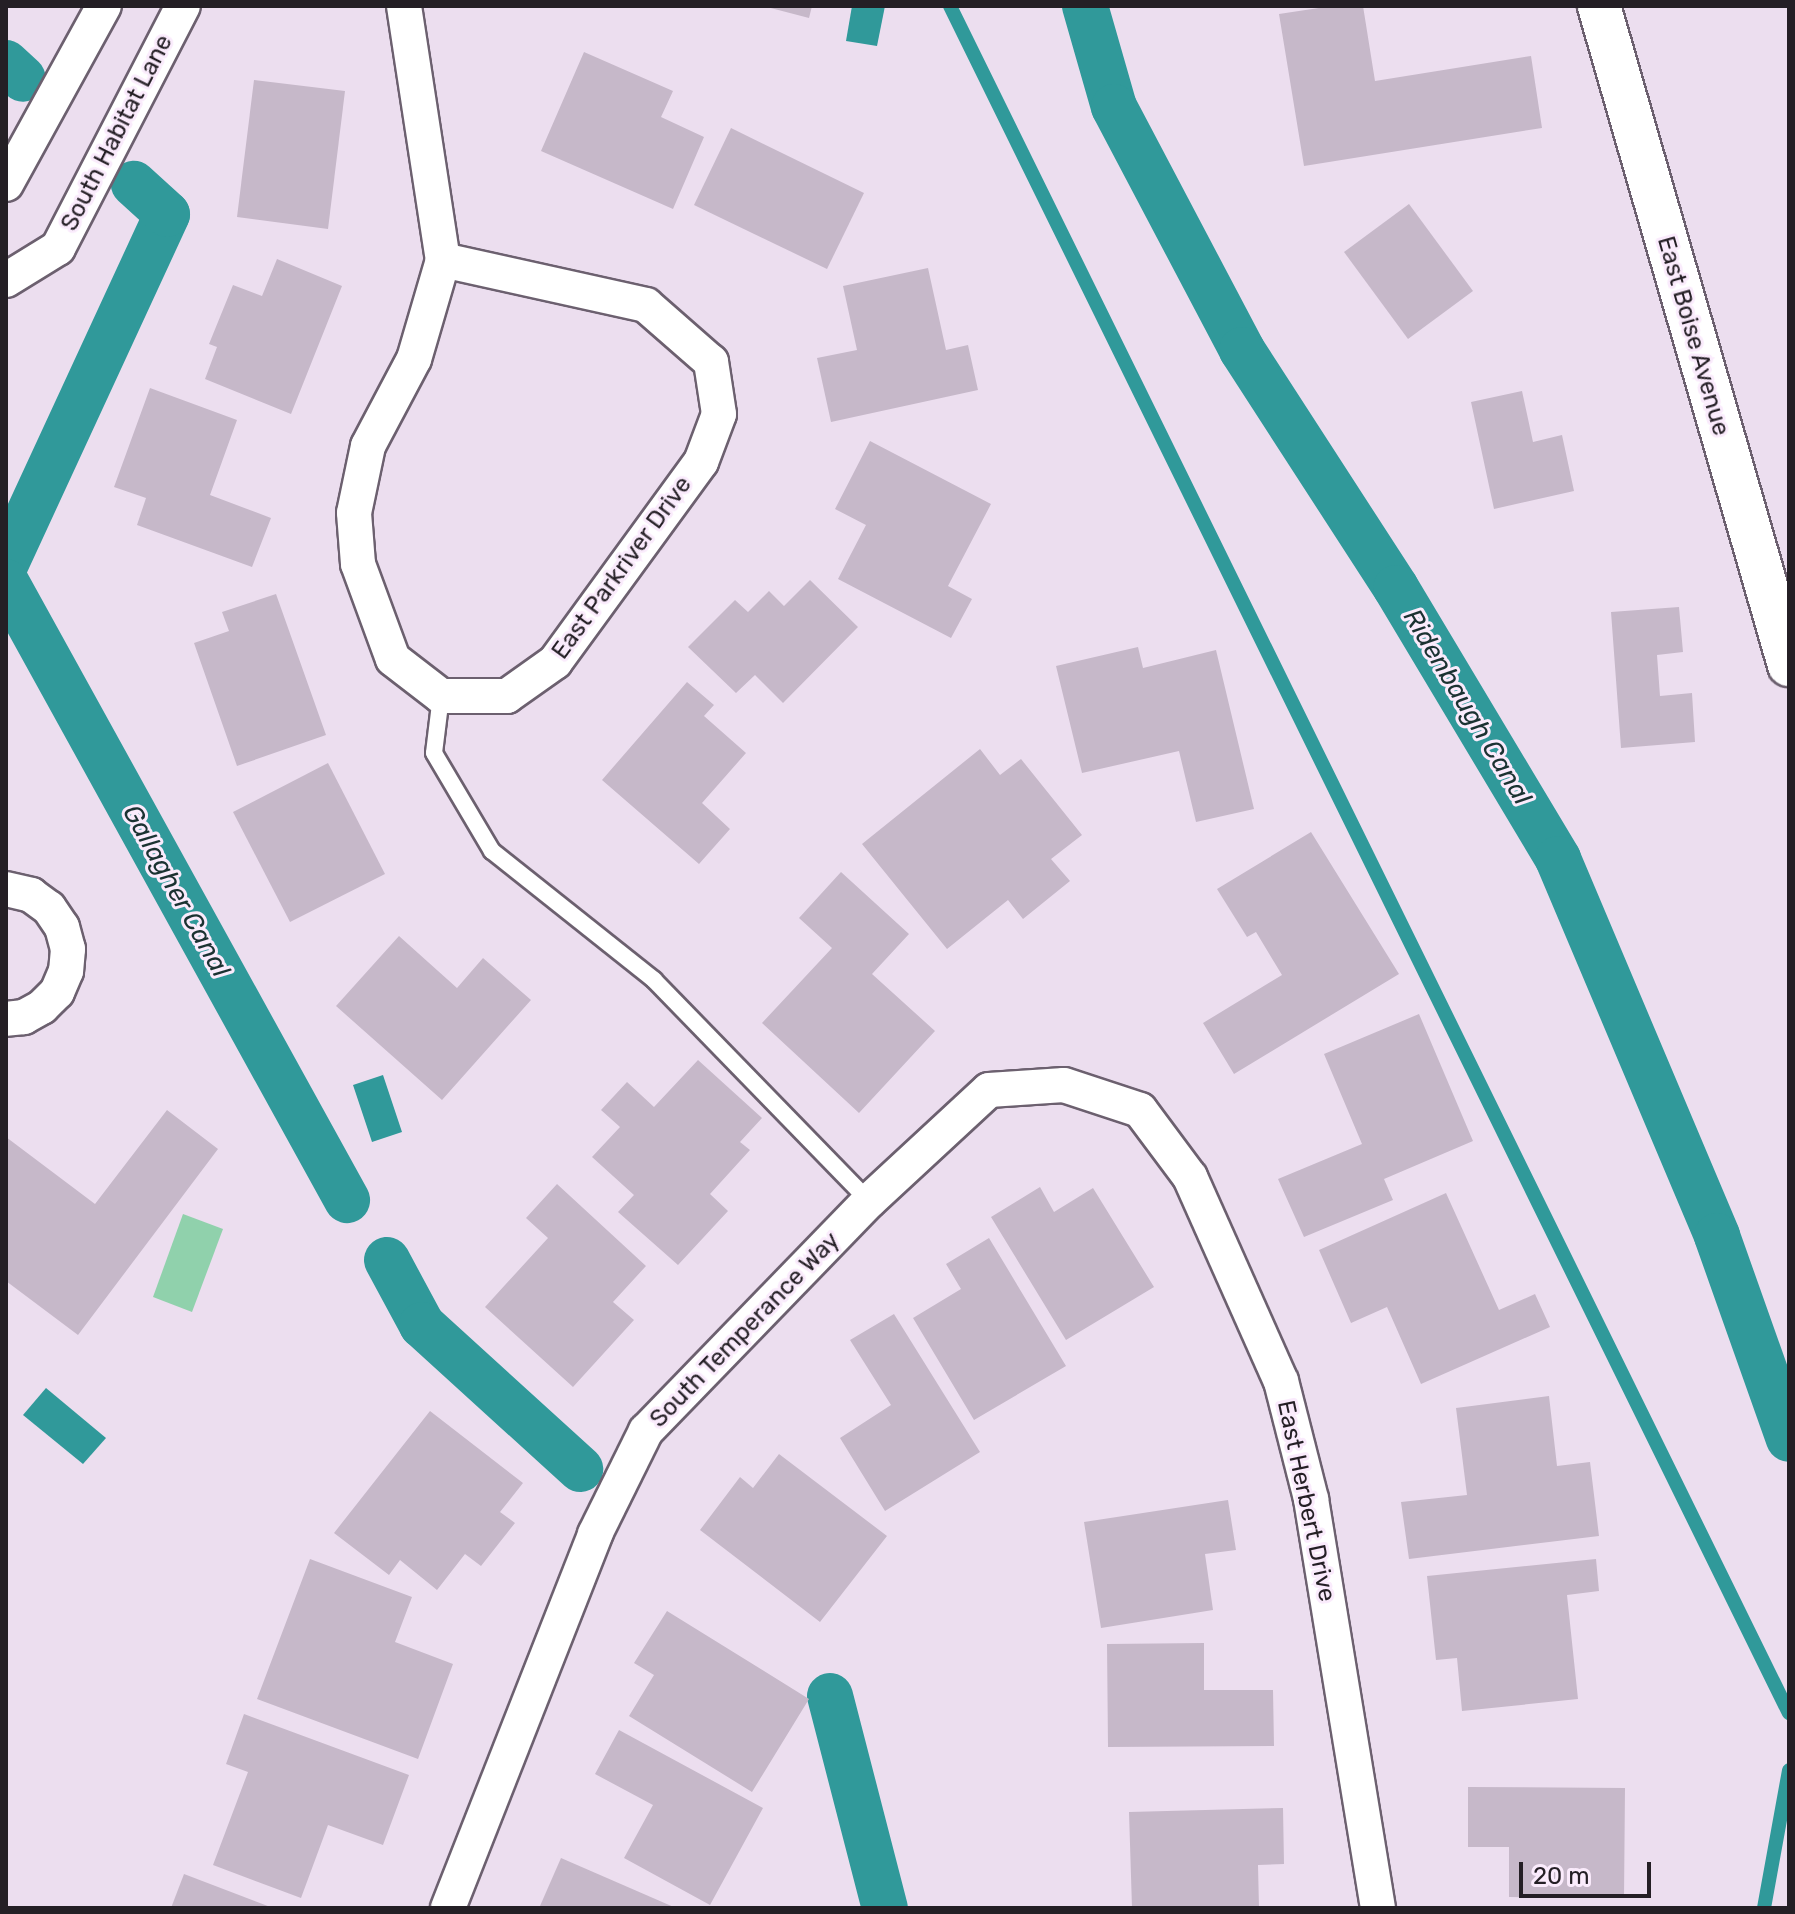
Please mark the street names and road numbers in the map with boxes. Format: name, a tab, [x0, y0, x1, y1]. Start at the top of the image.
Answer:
street label: South Habitat Lane	[55, 30, 179, 236]
street label: East Boise Avenue	[1651, 233, 1735, 439]
street label: East Parkriver Drive	[546, 471, 698, 665]
street label: South Temperance Way	[644, 1226, 846, 1434]
street label: East Herbert Drive	[1271, 1398, 1341, 1604]

